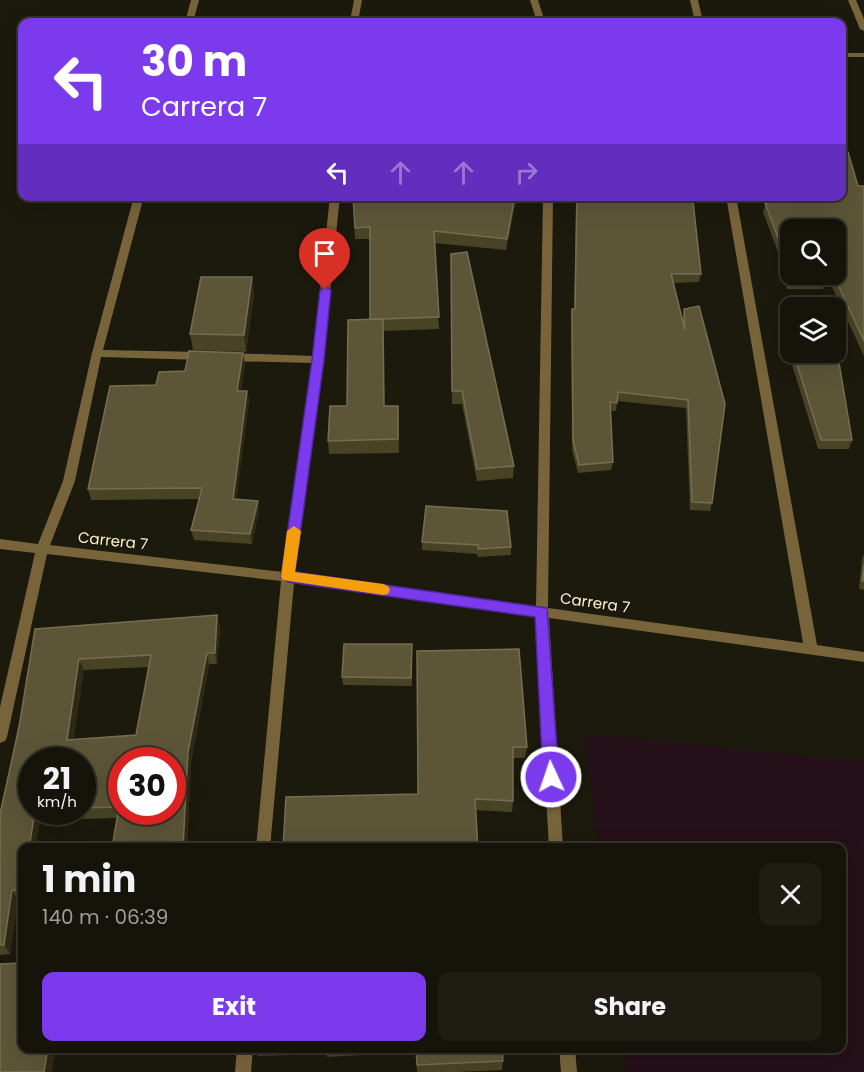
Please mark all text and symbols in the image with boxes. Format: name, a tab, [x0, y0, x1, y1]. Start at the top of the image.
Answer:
text: 30 m	[141, 32, 247, 91]
icon: left	[42, 42, 120, 120]
text: Carrera 7	[141, 88, 267, 125]
icon: left	[321, 156, 354, 189]
icon: ahead	[384, 156, 417, 189]
icon: ahead	[447, 156, 480, 189]
icon: right	[510, 156, 543, 189]
map controls	[780, 219, 846, 363]
button: search	[780, 219, 846, 285]
pin	[299, 228, 350, 290]
icon: arrive	[308, 237, 341, 270]
button: layers	[780, 297, 846, 363]
street label: Carrera 7	[77, 526, 149, 555]
street label: Carrera 7	[559, 587, 631, 618]
position arrow	[519, 745, 583, 809]
speed limit sign: 30	[108, 747, 186, 825]
text: 21	[43, 757, 71, 800]
text: km/h	[37, 791, 77, 812]
text: 1 min	[42, 854, 136, 905]
button: close	[759, 863, 822, 926]
text: 140 m · 06:39	[42, 903, 168, 931]
button: Exit	[42, 972, 426, 1041]
button: Share	[438, 972, 822, 1041]

